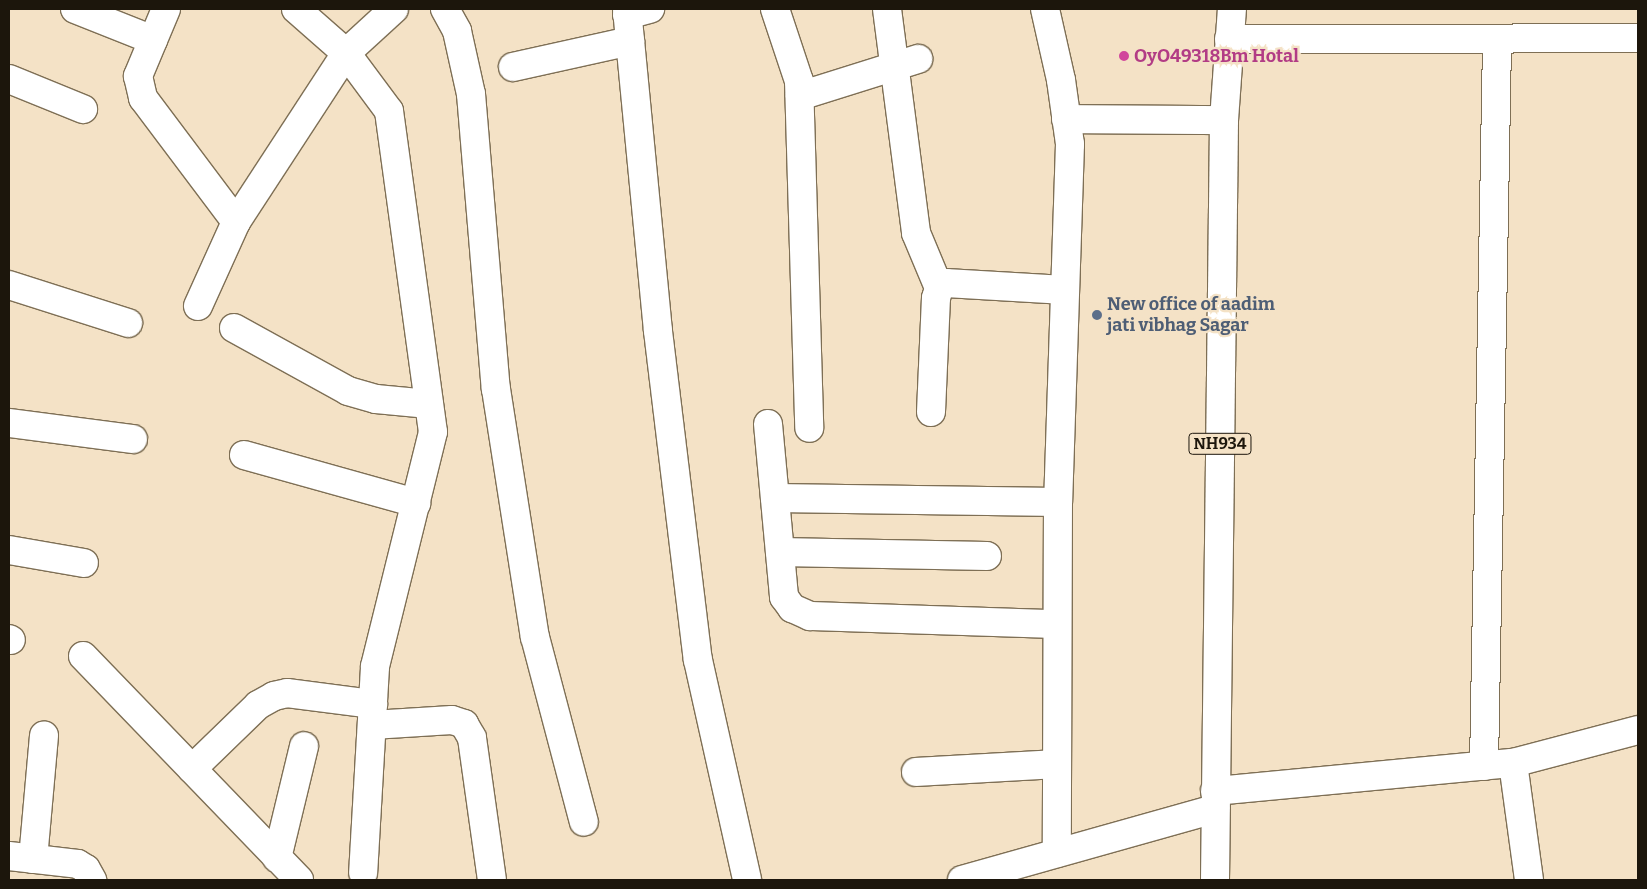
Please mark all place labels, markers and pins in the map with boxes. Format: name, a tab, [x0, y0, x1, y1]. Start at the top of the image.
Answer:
place label: OyO49318Bm Hotal	[1134, 45, 1299, 67]
marker: OyO49318Bm Hotal	[1118, 50, 1130, 62]
place label: New office of aadim jati vibhag Sagar	[1107, 294, 1275, 336]
marker: New office of aadim jati vibhag Sagar	[1091, 309, 1103, 321]

